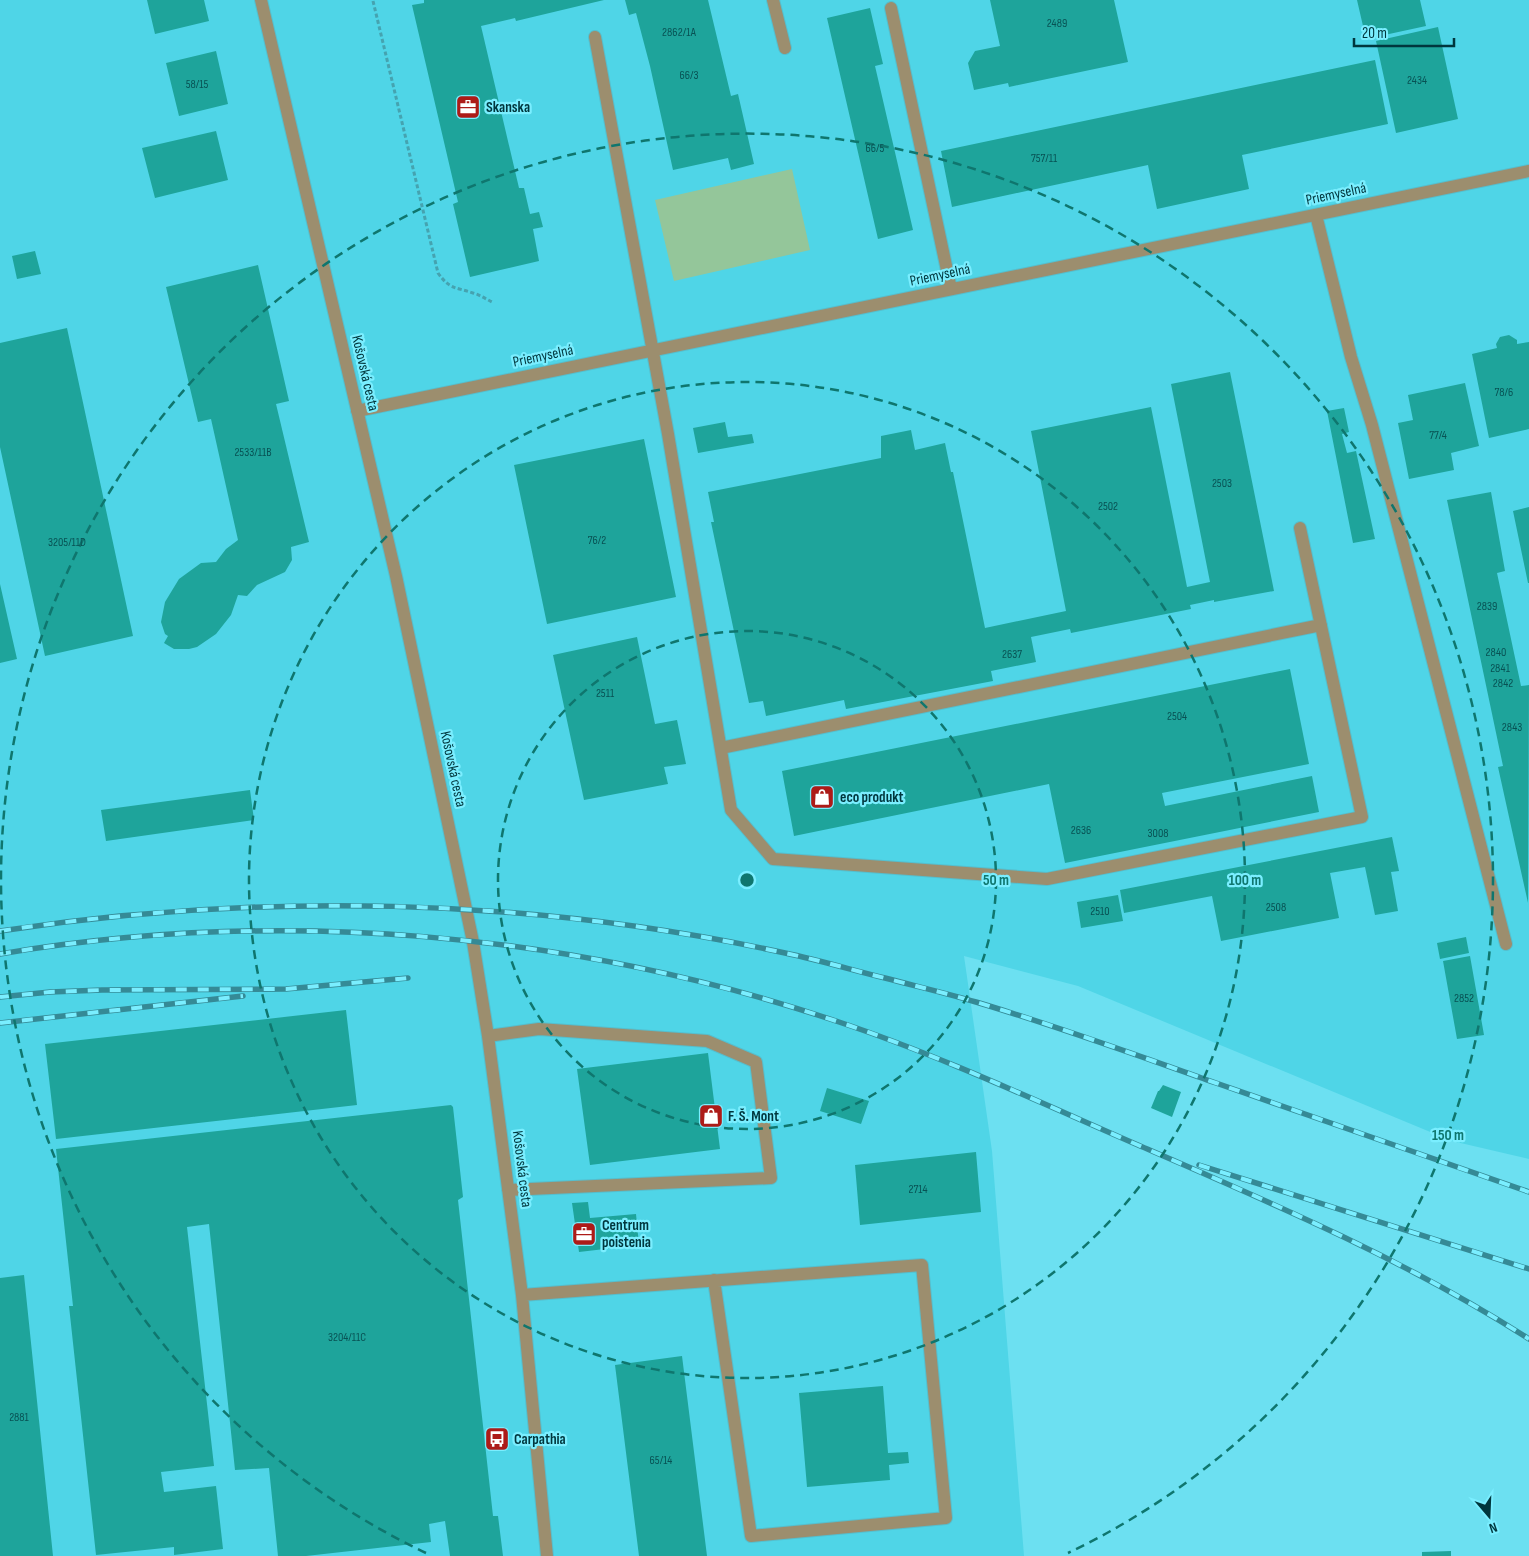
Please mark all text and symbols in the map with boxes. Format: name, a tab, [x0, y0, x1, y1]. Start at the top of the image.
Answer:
scale bar	[1354, 15, 1454, 47]
house number: 2489	[1047, 16, 1067, 31]
text: 20 m	[1362, 24, 1387, 43]
house number: 2862/1A	[662, 25, 697, 40]
house number: 66/3	[679, 68, 699, 83]
house number: 2434	[1407, 73, 1427, 88]
house number: 58/15	[186, 77, 208, 92]
office icon: Skanska	[455, 94, 481, 120]
place label: Skanska	[486, 98, 530, 117]
house number: 66/5	[866, 141, 885, 156]
house number: 757/11	[1031, 151, 1058, 166]
street label: Priemyselná	[1304, 178, 1368, 210]
street label: Priemyselná	[908, 259, 972, 291]
street label: Košovská cesta	[347, 333, 383, 413]
street label: Priemyselná	[511, 340, 575, 372]
house number: 78/6	[1495, 385, 1513, 400]
house number: 77/4	[1429, 428, 1447, 443]
house number: 2533/11B	[234, 445, 272, 460]
house number: 2503	[1212, 476, 1232, 491]
house number: 2502	[1098, 499, 1118, 514]
house number: 76/2	[588, 533, 606, 548]
house number: 3205/11D	[48, 535, 86, 550]
house number: 2839	[1477, 599, 1497, 614]
house number: 2840	[1486, 645, 1506, 660]
house number: 2637	[1002, 647, 1022, 662]
house number: 2841	[1490, 661, 1511, 676]
house number: 2842	[1493, 676, 1513, 691]
house number: 2511	[596, 686, 615, 701]
house number: 2504	[1167, 709, 1187, 724]
house number: 2843	[1502, 720, 1522, 735]
street label: Košovská cesta	[436, 729, 470, 809]
shop icon: eco produkt	[809, 784, 835, 810]
place label: eco produkt	[840, 788, 904, 807]
house number: 2636	[1071, 823, 1091, 838]
house number: 3008	[1148, 826, 1169, 841]
centre of rings	[738, 871, 756, 889]
text: 50 m	[983, 871, 1009, 890]
text: 100 m	[1229, 871, 1261, 890]
house number: 2508	[1266, 900, 1286, 915]
house number: 2510	[1090, 904, 1110, 919]
house number: 2852	[1454, 991, 1474, 1006]
shop icon: F. Š. Mont	[698, 1103, 724, 1129]
place label: F. Š. Mont	[728, 1107, 779, 1126]
text: 150 m	[1432, 1126, 1464, 1145]
street label: Košovská cesta	[508, 1130, 536, 1209]
house number: 2714	[908, 1182, 928, 1197]
place label: Centrum poistenia	[602, 1216, 651, 1252]
office icon: Centrum poistenia	[571, 1221, 597, 1247]
house number: 3204/11C	[328, 1330, 366, 1345]
house number: 2881	[9, 1410, 30, 1425]
bus stop icon: Carpathia	[484, 1426, 510, 1452]
place label: Carpathia	[514, 1430, 566, 1449]
house number: 65/14	[650, 1453, 672, 1468]
north arrow	[1464, 1491, 1514, 1541]
text: N	[1487, 1519, 1499, 1537]

